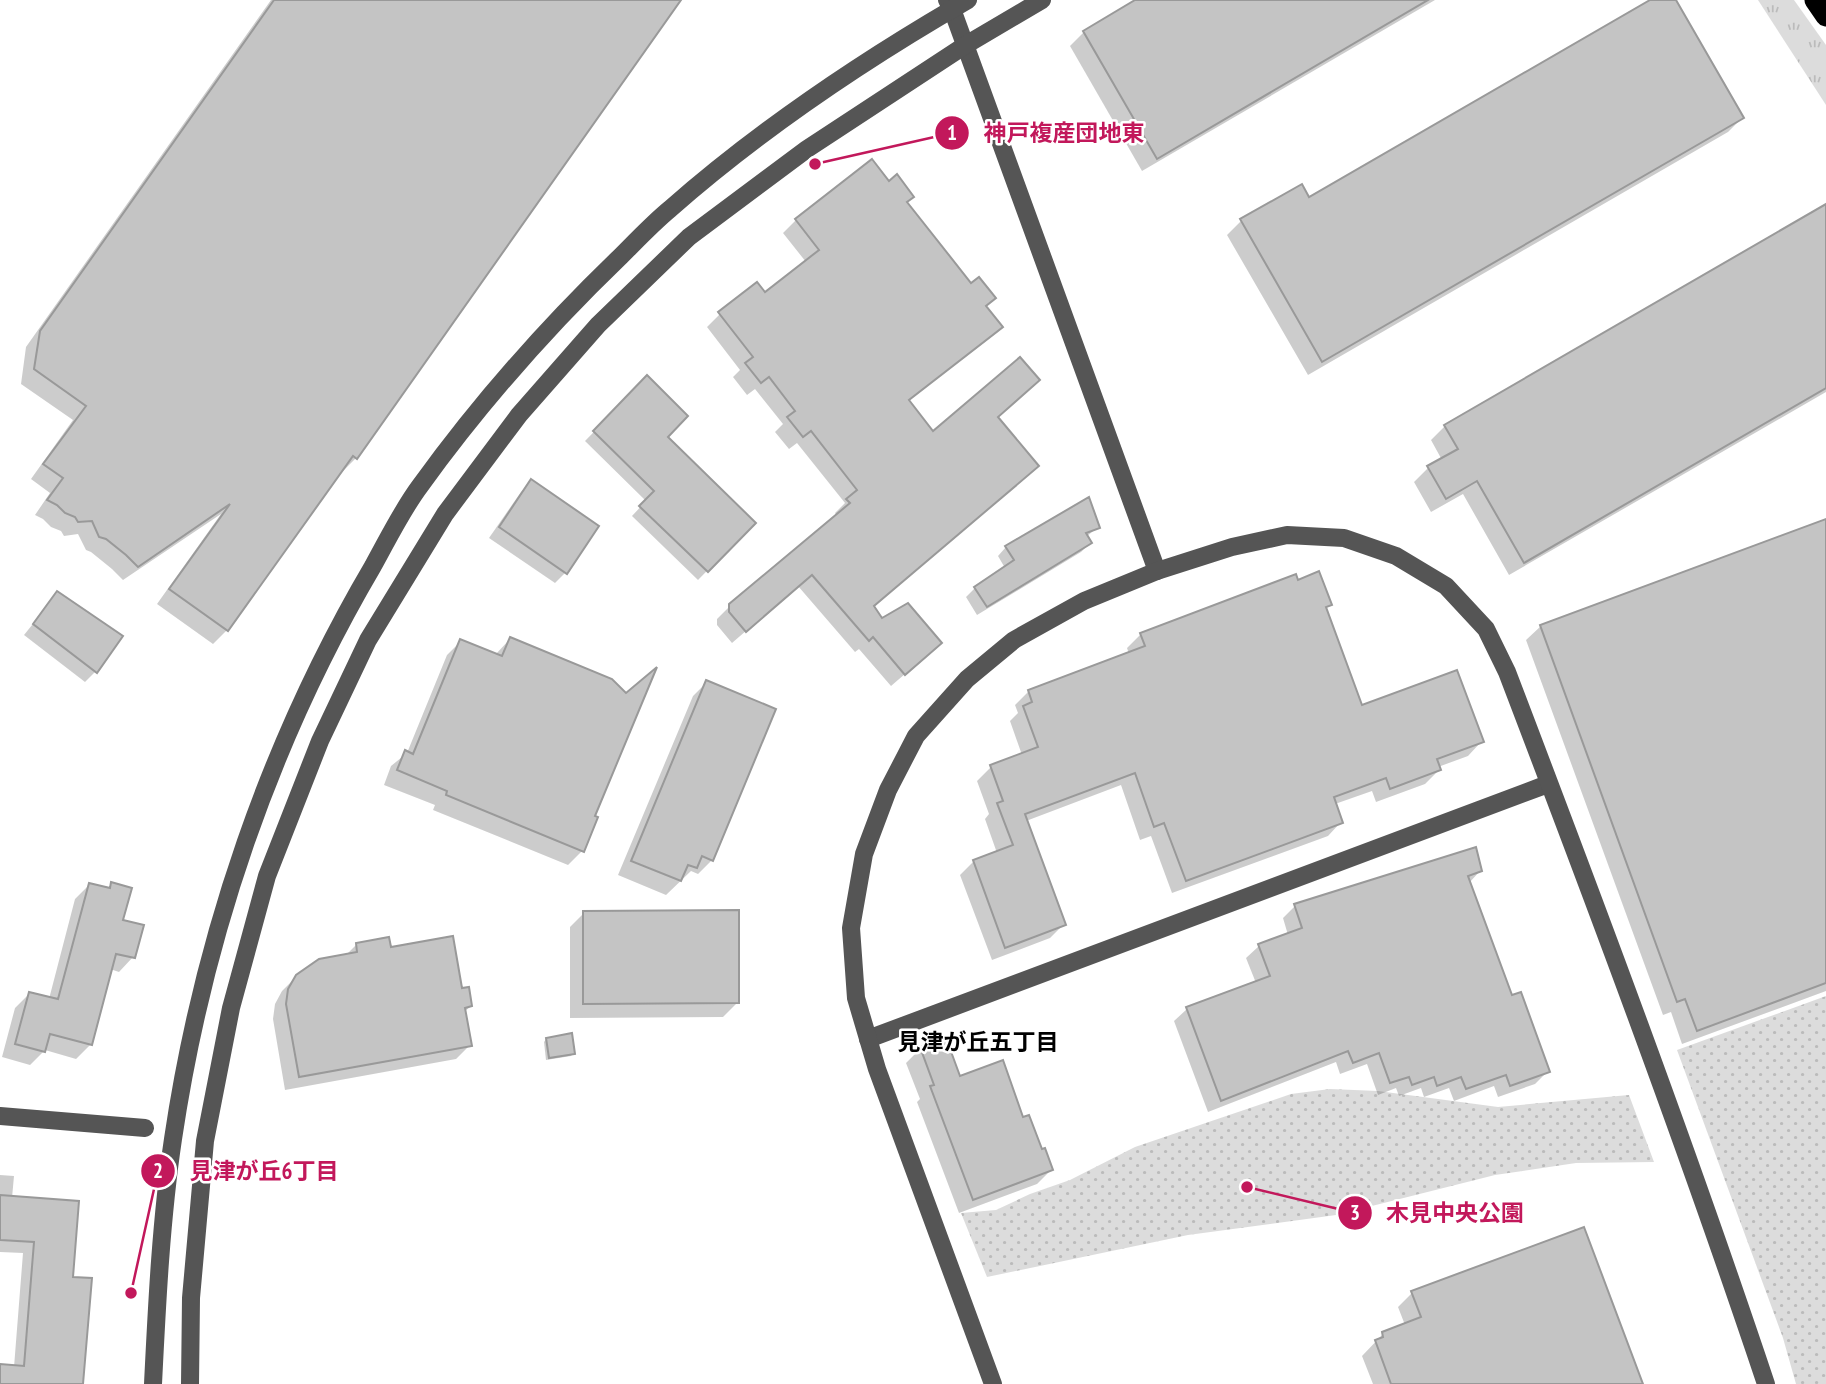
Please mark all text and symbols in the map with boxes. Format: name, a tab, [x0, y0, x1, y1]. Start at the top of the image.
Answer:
callout: 神戸複産団地東	[935, 111, 1159, 155]
text: 神戸複産団地東	[984, 118, 1145, 147]
text: 1	[947, 119, 957, 146]
district label: 見津が丘五丁目	[898, 1027, 1059, 1056]
callout: 見津が丘6丁目	[140, 1149, 352, 1193]
text: 見津が丘6丁目	[190, 1156, 339, 1185]
text: 2	[153, 1157, 163, 1184]
callout: 木見中央公園	[1337, 1191, 1538, 1235]
text: 木見中央公園	[1386, 1198, 1524, 1227]
text: 3	[1350, 1199, 1360, 1226]

